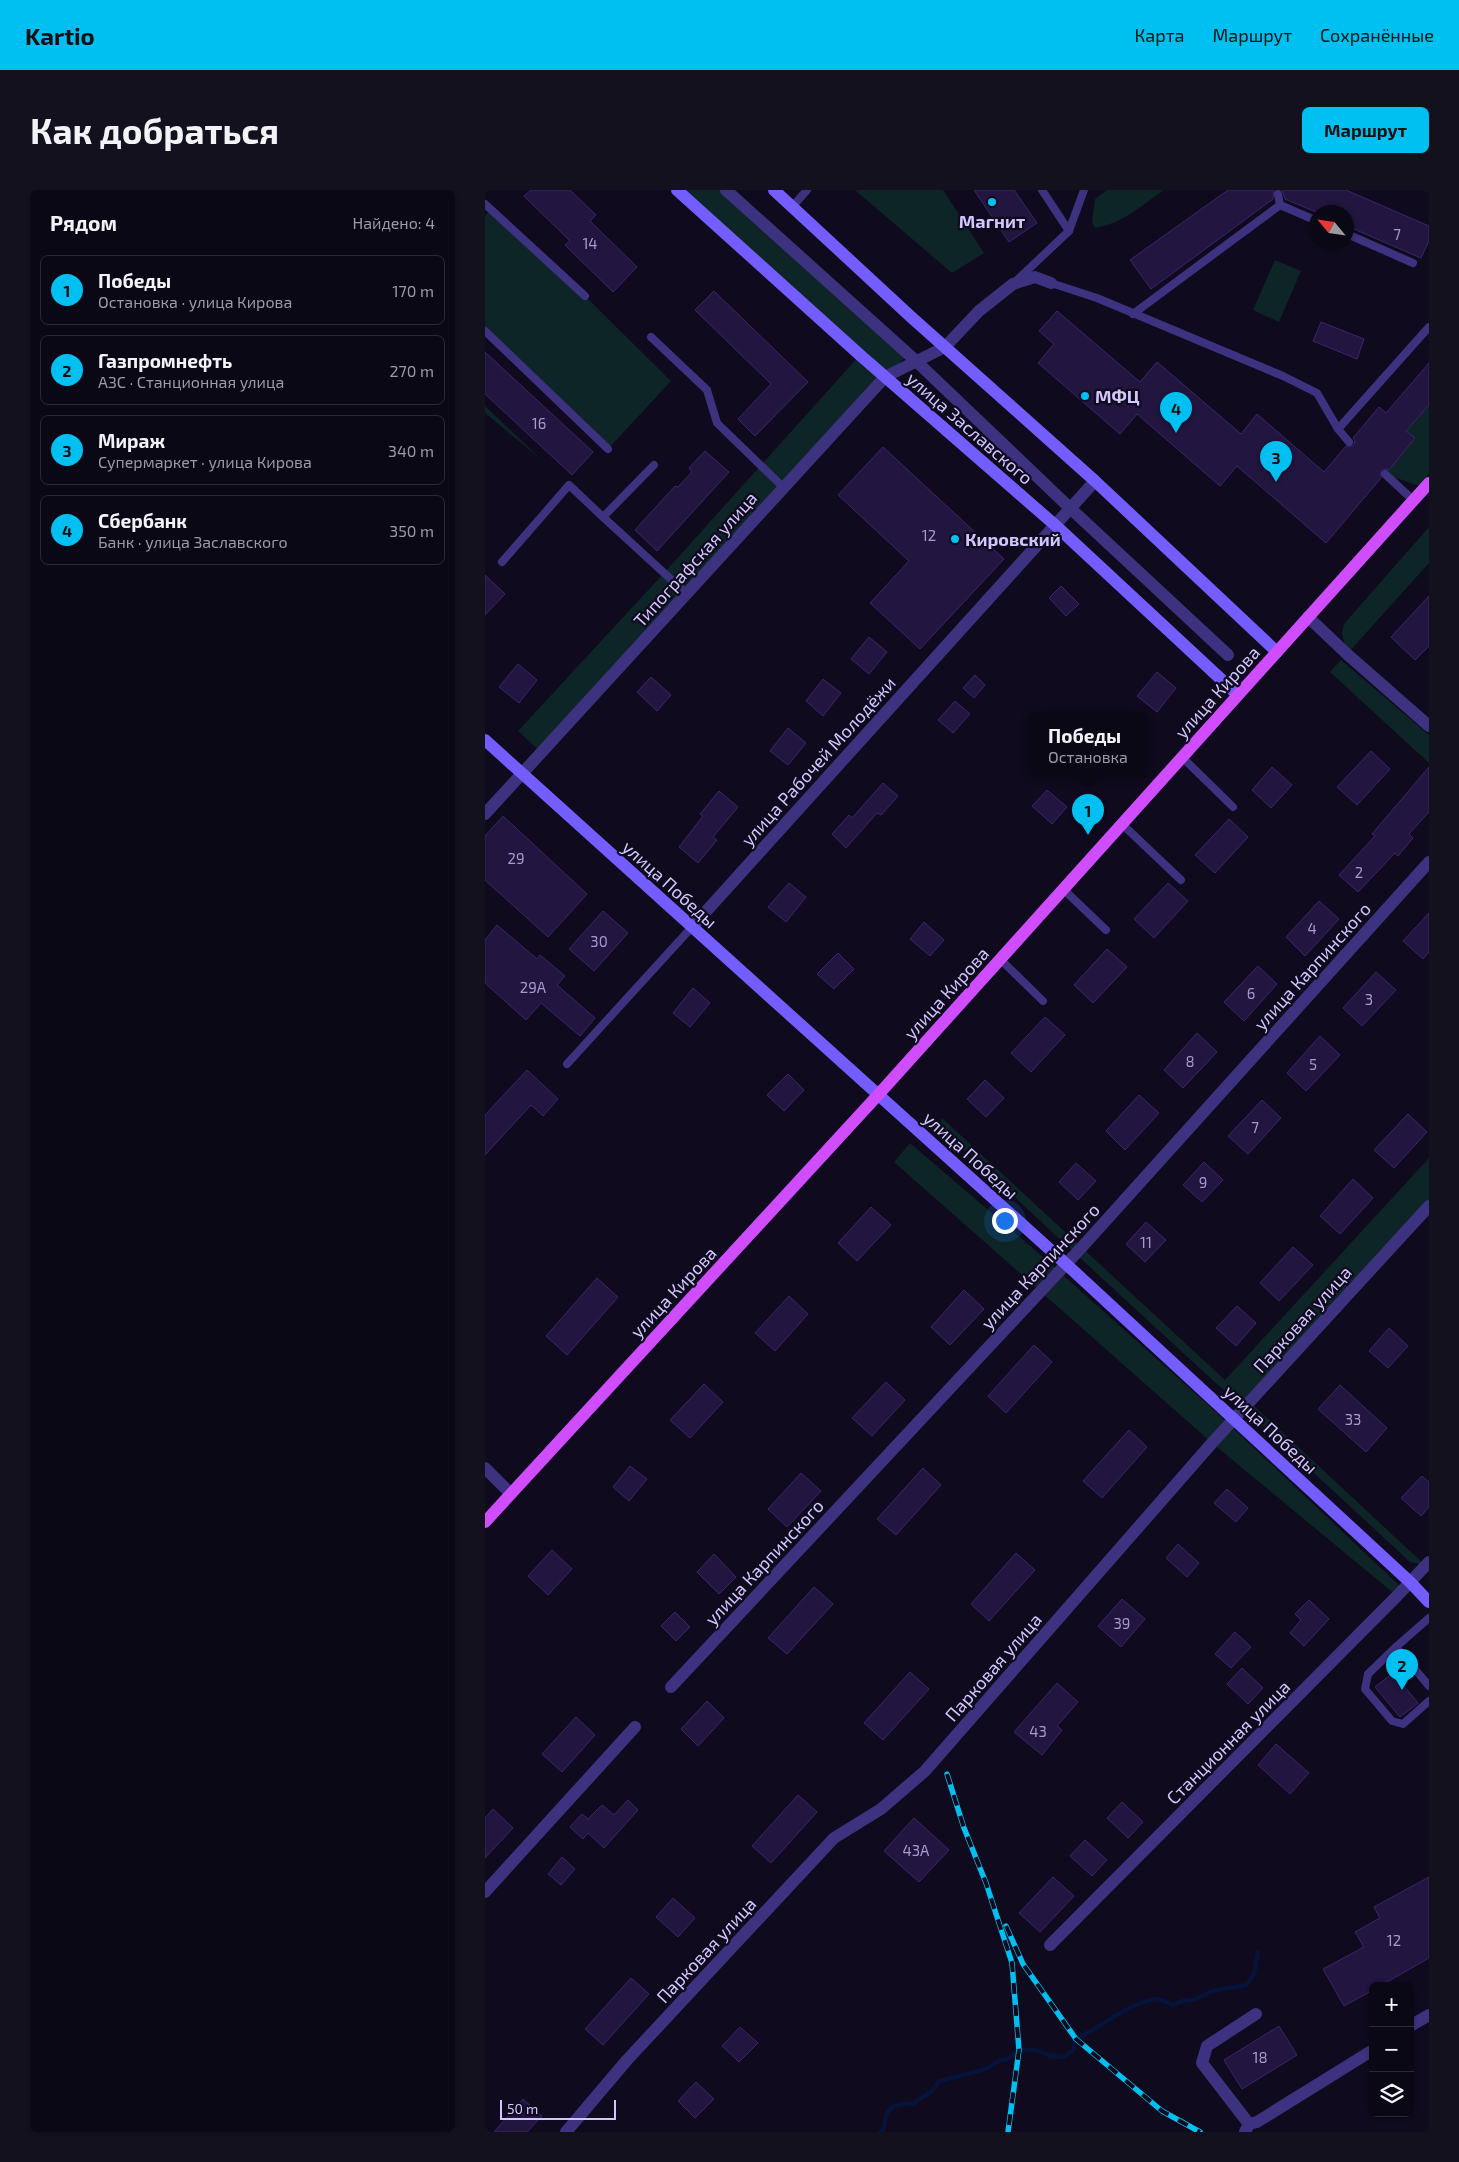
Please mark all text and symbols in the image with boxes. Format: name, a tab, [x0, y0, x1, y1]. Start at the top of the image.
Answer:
text: Kartio	[25, 21, 95, 50]
text: Карта	[1134, 24, 1184, 46]
text: Маршрут	[1212, 24, 1292, 46]
text: Сохранённые	[1320, 24, 1434, 46]
button: Маршрут	[1302, 107, 1429, 153]
text: Как добраться	[30, 109, 279, 151]
marker: Магнит	[986, 196, 998, 208]
north arrow	[1309, 205, 1354, 250]
text: Рядом	[50, 210, 117, 235]
place label: Магнит	[959, 210, 1025, 232]
text: Найдено: 4	[352, 213, 435, 232]
house number: 7	[1393, 225, 1401, 243]
house number: 14	[582, 234, 598, 252]
text: Победы	[98, 269, 171, 292]
text: 1	[64, 281, 70, 300]
text: 170 m	[392, 281, 434, 300]
text: Остановка · улица Кирова	[98, 292, 292, 311]
text: Газпромнефть	[98, 349, 232, 372]
text: 2	[62, 361, 72, 380]
text: 270 m	[390, 361, 434, 380]
street label: улица Заславского	[902, 367, 1038, 489]
text: АЗС · Станционная улица	[98, 372, 284, 391]
place label: МФЦ	[1095, 385, 1140, 407]
marker: МФЦ	[1079, 390, 1091, 402]
pin: 4	[1160, 392, 1192, 433]
house number: 16	[532, 414, 546, 432]
text: Мираж	[98, 429, 165, 452]
text: 3	[62, 441, 72, 460]
text: 340 m	[388, 441, 434, 460]
pin: 3	[1260, 441, 1292, 482]
text: Супермаркет · улица Кирова	[98, 452, 312, 471]
street label: Типографская улица	[629, 487, 761, 631]
text: Сбербанк	[98, 509, 187, 532]
text: 4	[62, 521, 72, 540]
text: 350 m	[389, 521, 434, 540]
house number: 12	[922, 526, 936, 544]
place label: Кировский	[965, 528, 1061, 550]
text: Банк · улица Заславского	[98, 532, 288, 551]
marker: Кировский	[949, 533, 961, 545]
street label: улица Кирова	[1170, 641, 1264, 743]
street label: улица Рабочей Молодёжи	[736, 672, 900, 850]
popup	[1029, 712, 1147, 777]
text: Победы	[1048, 724, 1121, 747]
text: Остановка	[1048, 747, 1128, 766]
pin: 1	[1072, 794, 1104, 835]
street label: улица Победы	[618, 836, 722, 932]
house number: 29	[507, 849, 525, 867]
house number: 2	[1355, 863, 1363, 881]
street label: улица Карпинского	[1249, 898, 1375, 1034]
house number: 4	[1307, 919, 1317, 937]
house number: 30	[590, 932, 608, 950]
street label: улица Кирова	[899, 942, 993, 1044]
house number: 29А	[520, 978, 547, 996]
house number: 6	[1247, 984, 1255, 1002]
house number: 3	[1365, 990, 1373, 1008]
house number: 8	[1185, 1052, 1195, 1070]
house number: 5	[1309, 1055, 1317, 1073]
street label: улица Победы	[919, 1107, 1023, 1203]
house number: 7	[1251, 1118, 1259, 1136]
house number: 9	[1199, 1173, 1207, 1191]
street label: улица Карпинского	[976, 1199, 1104, 1333]
your location	[992, 1208, 1018, 1234]
house number: 11	[1140, 1233, 1152, 1251]
street label: улица Кирова	[625, 1242, 721, 1342]
street label: Парковая улица	[1248, 1261, 1356, 1377]
street label: улица Победы	[1220, 1380, 1322, 1478]
house number: 33	[1345, 1410, 1361, 1428]
street label: улица Карпинского	[700, 1495, 828, 1629]
street label: Парковая улица	[940, 1608, 1046, 1726]
house number: 39	[1114, 1614, 1130, 1632]
pin: 2	[1386, 1649, 1418, 1690]
street label: Станционная улица	[1162, 1676, 1294, 1808]
house number: 43	[1029, 1722, 1047, 1740]
house number: 43А	[903, 1841, 930, 1859]
street label: Парковая улица	[651, 1893, 761, 2007]
house number: 12	[1387, 1931, 1401, 1949]
map controls	[1369, 1982, 1414, 2117]
button: +	[1369, 1982, 1414, 2027]
button: −	[1369, 2027, 1414, 2072]
house number: 18	[1252, 2048, 1268, 2066]
button: layers	[1369, 2072, 1414, 2117]
scale bar	[500, 2097, 616, 2120]
text: 50 m	[507, 2100, 538, 2117]

